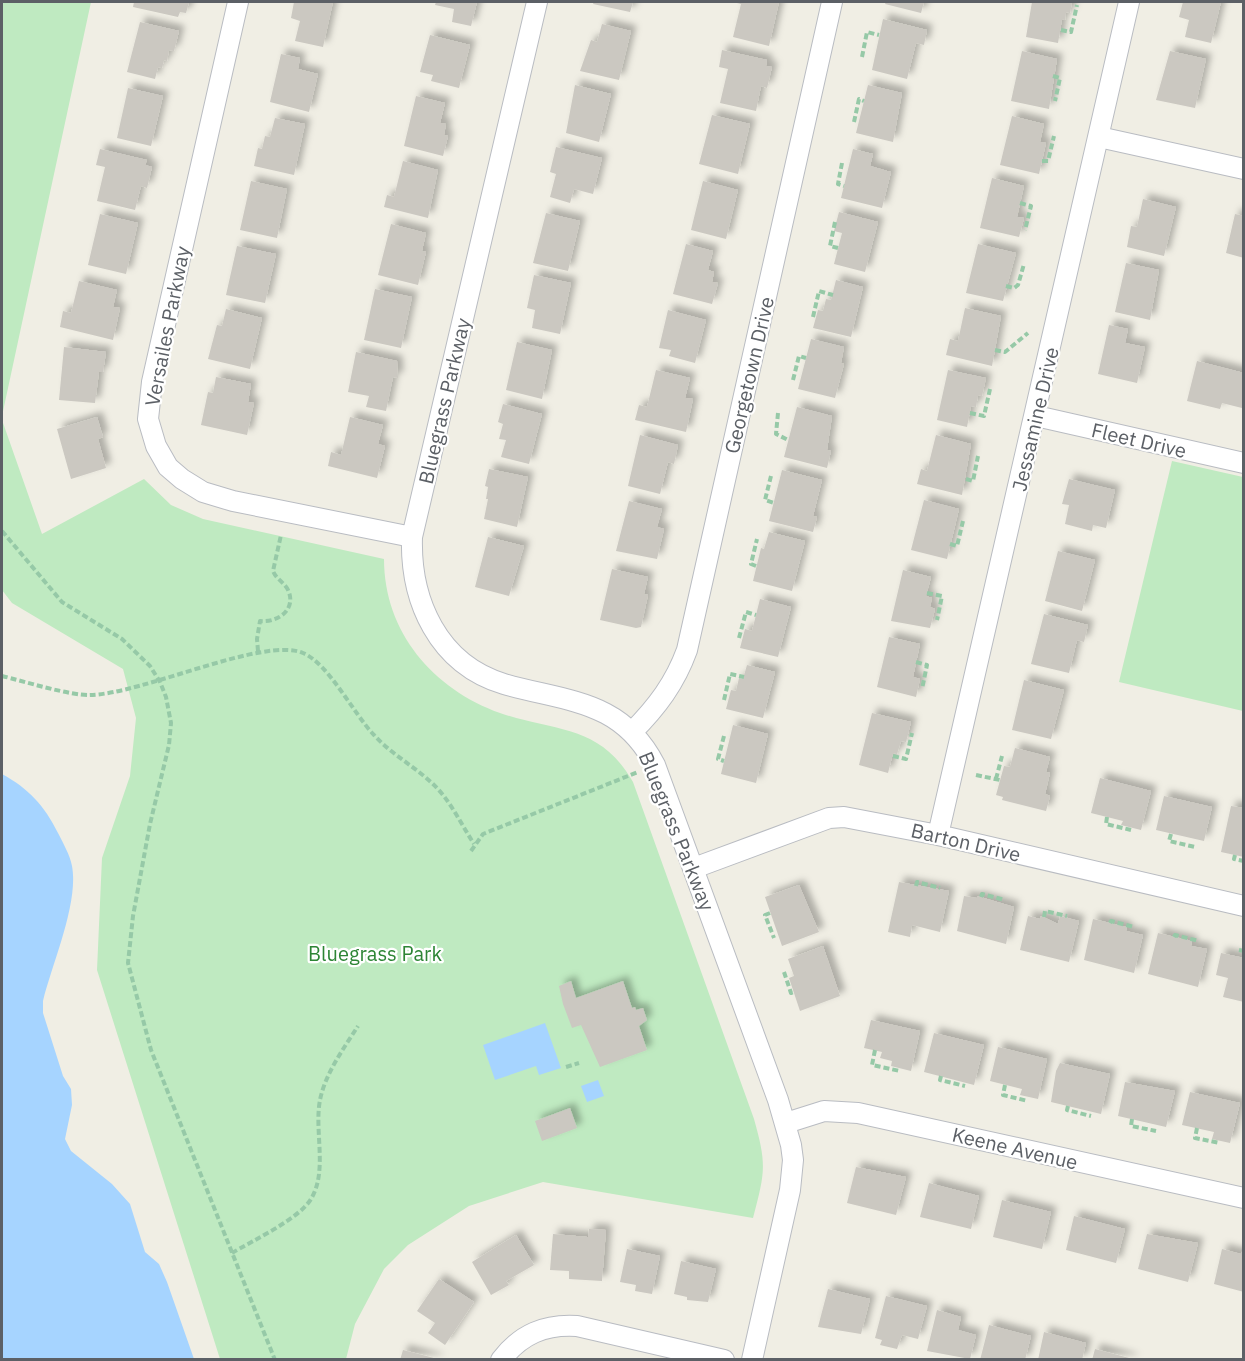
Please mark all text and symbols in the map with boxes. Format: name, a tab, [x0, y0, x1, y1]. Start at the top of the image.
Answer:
street label: Versailes Parkway	[138, 244, 196, 408]
street label: Georgetown Drive	[718, 294, 780, 456]
street label: Bluegrass Parkway	[412, 315, 476, 487]
street label: Jessamine Drive	[1005, 344, 1065, 494]
street label: Fleet Drive	[1089, 416, 1189, 464]
street label: Bluegrass Parkway	[633, 747, 721, 915]
street label: Barton Drive	[908, 816, 1024, 868]
park label: Bluegrass Park	[308, 940, 442, 967]
street label: Keene Avenue	[950, 1120, 1080, 1176]

